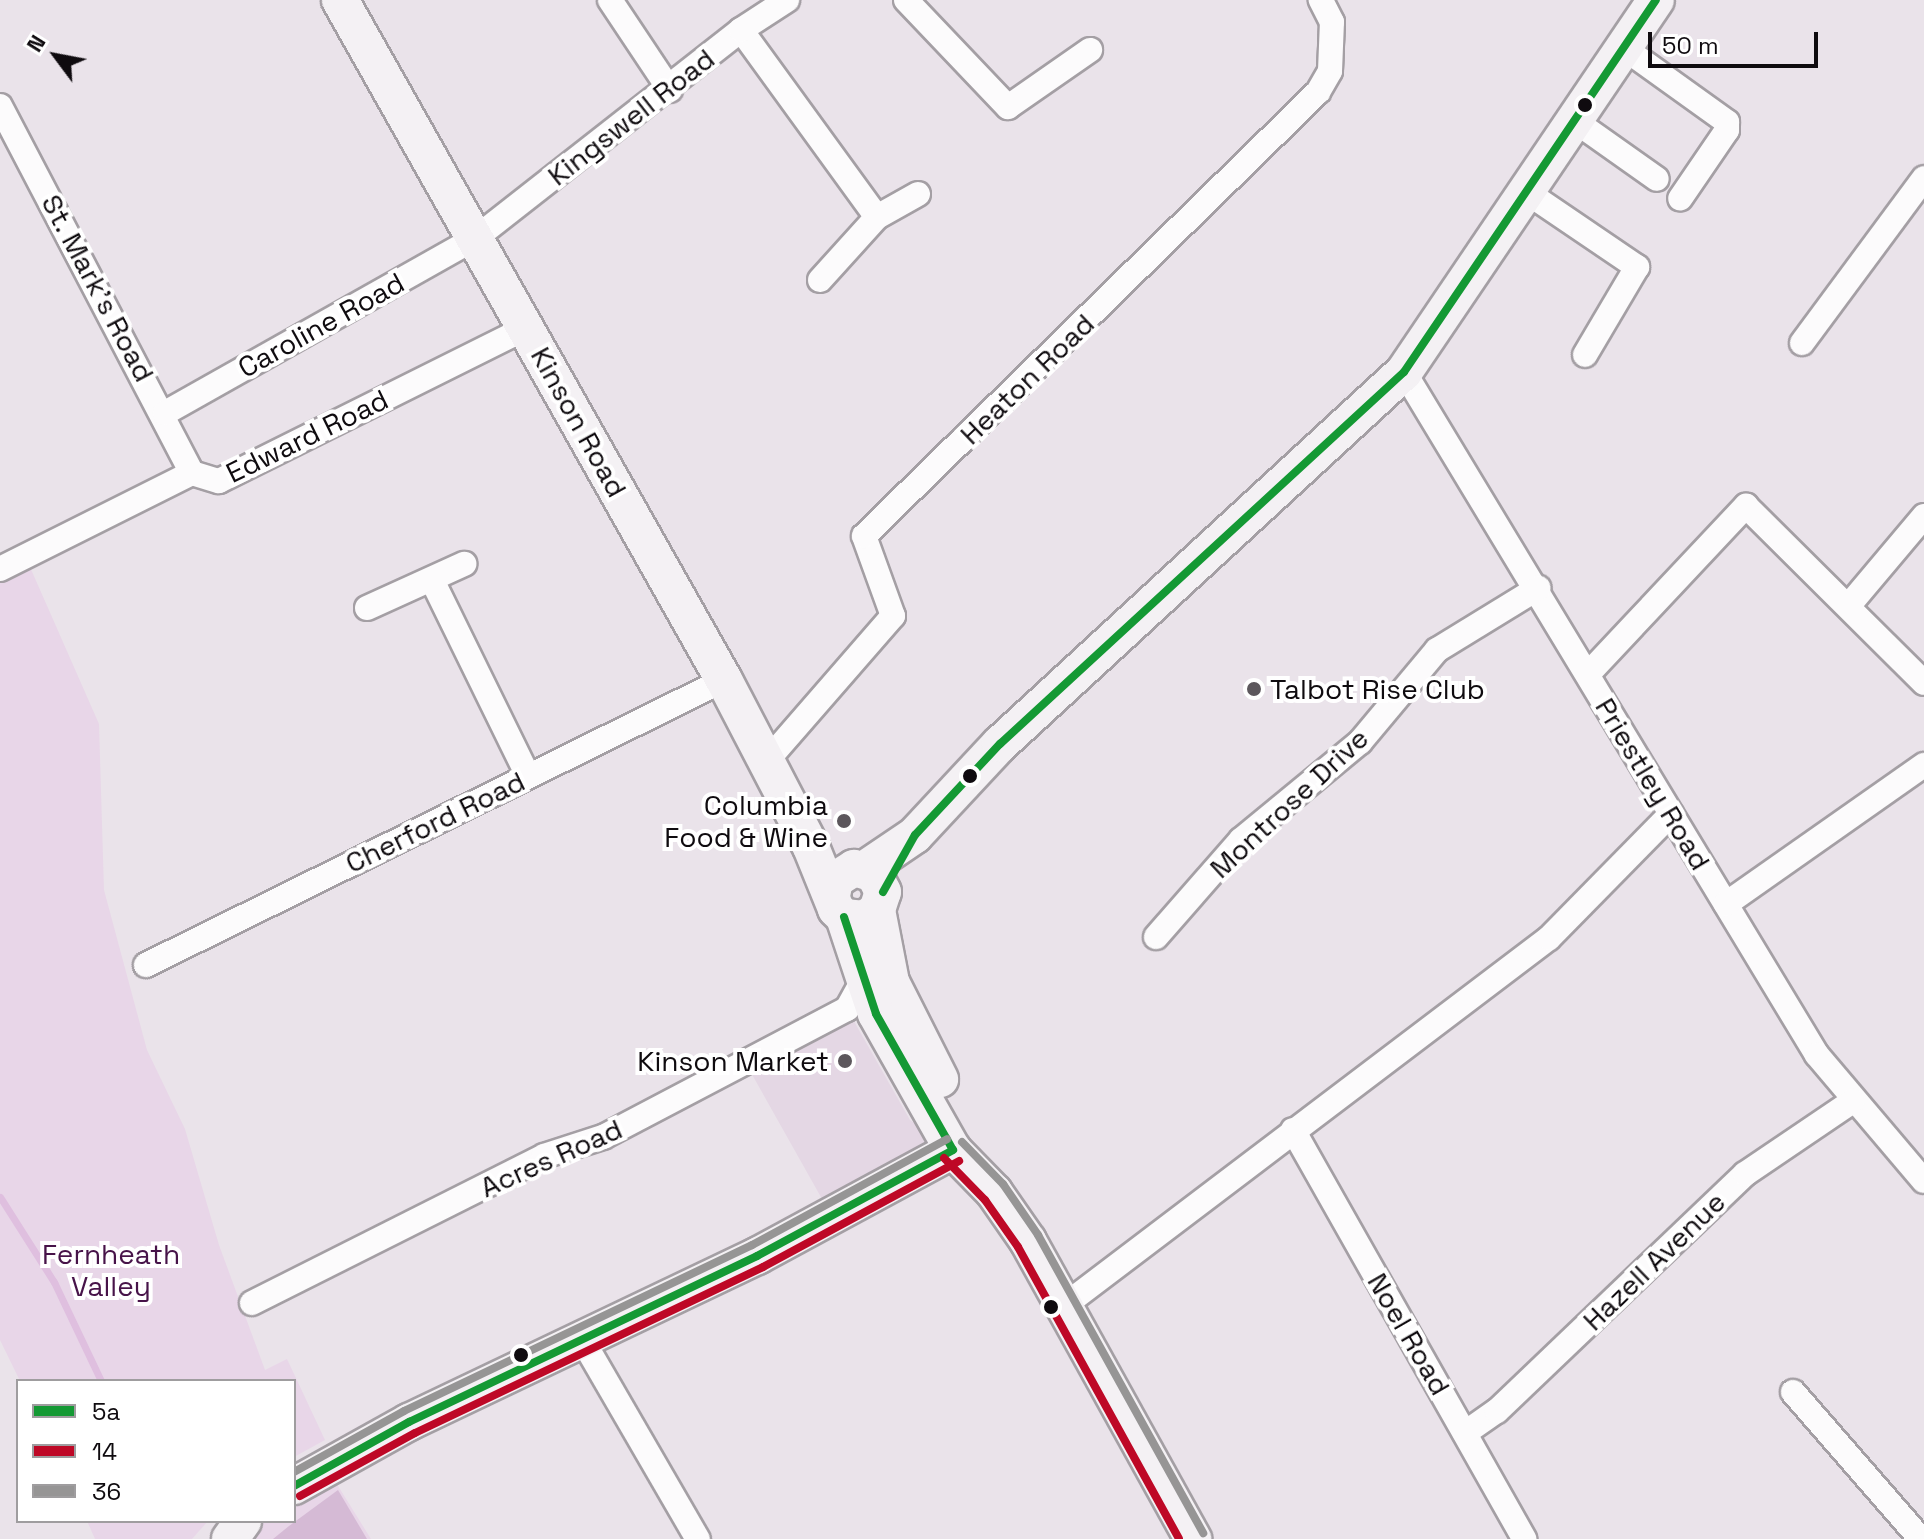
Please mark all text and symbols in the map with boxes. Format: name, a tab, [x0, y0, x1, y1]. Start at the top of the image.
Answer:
north arrow	[16, 16, 96, 96]
scale bar	[1652, 16, 1822, 66]
text: N	[20, 30, 51, 57]
text: 50 m	[1662, 30, 1719, 61]
street label: Kingswell Road	[541, 42, 721, 192]
unlabelled marker	[1577, 97, 1593, 113]
street label: St. Mark's Road	[34, 188, 162, 388]
street label: Caroline Road	[232, 266, 410, 384]
street label: Heaton Road	[953, 307, 1101, 451]
street label: Kinson Road	[524, 341, 634, 503]
street label: Edward Road	[221, 382, 393, 490]
place label: Talbot Rise Club	[1270, 672, 1485, 706]
marker: Talbot Rise Club	[1245, 680, 1263, 698]
street label: Priestley Road	[1588, 692, 1718, 876]
street label: Montrose Drive	[1203, 721, 1375, 885]
street label: Cherford Road	[340, 764, 530, 880]
unlabelled marker	[962, 768, 978, 784]
place label: Columbia Food & Wine	[664, 788, 828, 854]
marker: Columbia Food & Wine	[835, 812, 853, 830]
place label: Kinson Market	[637, 1044, 829, 1078]
marker: Kinson Market	[836, 1052, 854, 1070]
street label: Acres Road	[475, 1112, 627, 1204]
street label: Hazell Avenue	[1576, 1185, 1732, 1337]
park label: Fernheath Valley	[42, 1237, 180, 1303]
street label: Noel Road	[1361, 1267, 1457, 1401]
unlabelled marker	[1043, 1299, 1059, 1315]
unlabelled marker	[513, 1347, 529, 1363]
legend	[16, 1379, 296, 1523]
text: 5a	[92, 1396, 120, 1427]
text: 14	[92, 1436, 117, 1467]
text: 36	[92, 1476, 121, 1507]

